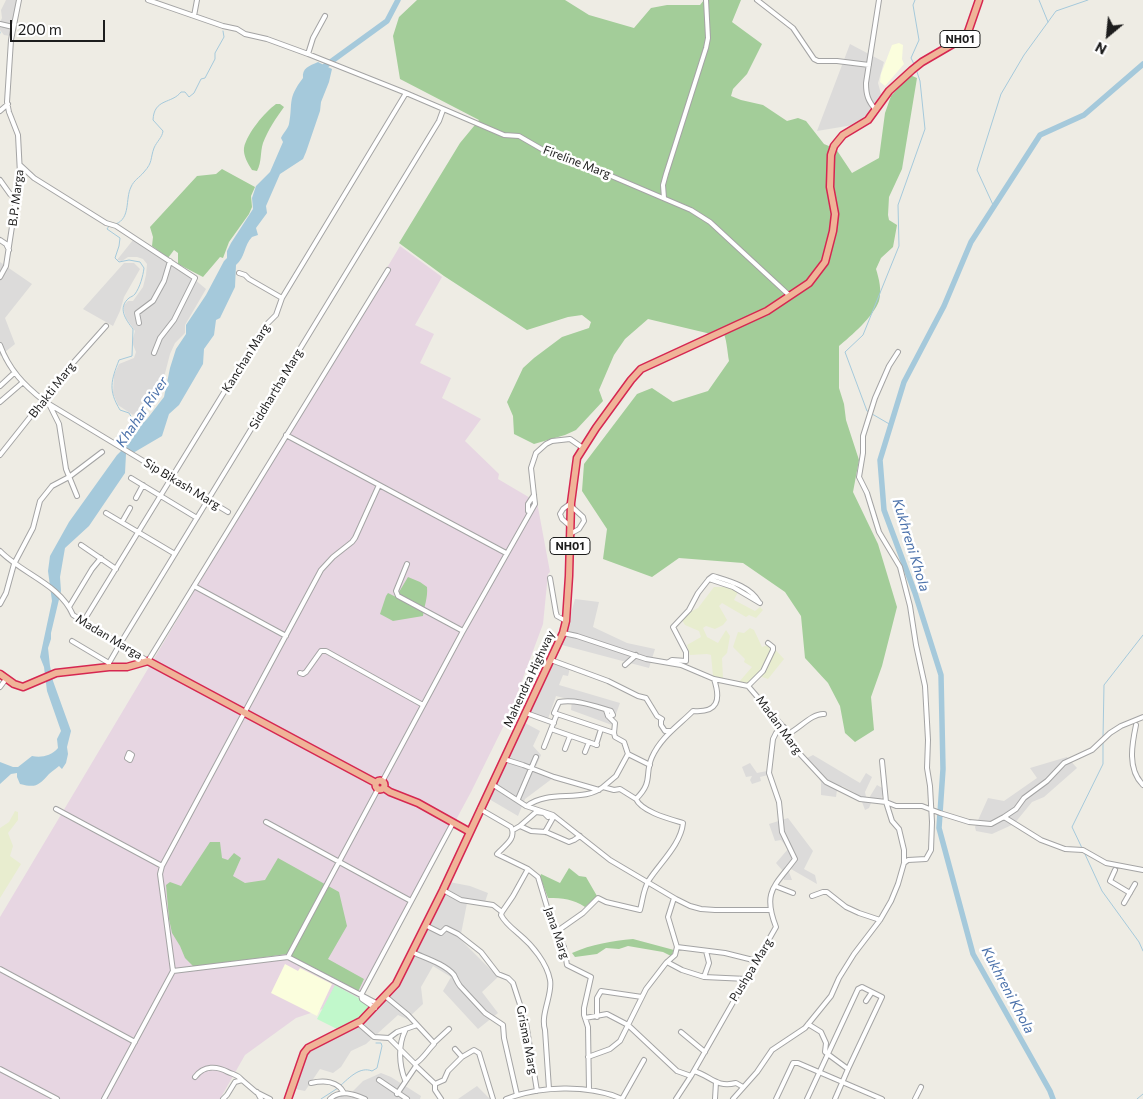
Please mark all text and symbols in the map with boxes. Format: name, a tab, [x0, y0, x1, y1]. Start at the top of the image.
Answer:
scale bar	[12, 10, 108, 42]
north arrow	[1083, 10, 1133, 60]
text: 200 m	[18, 20, 62, 38]
road number: NH01	[940, 30, 980, 48]
text: N	[1092, 39, 1109, 59]
street label: Fireline Marg	[541, 142, 613, 182]
street label: B.P. Marga	[5, 169, 27, 227]
street label: Kanchan Marg	[219, 321, 273, 395]
street label: Siddhartha Marg	[246, 346, 306, 432]
street label: Bhakti Marg	[26, 359, 78, 421]
water label: Khahar River	[112, 374, 172, 450]
street label: Sip Bikash Marg	[141, 455, 223, 513]
water label: Kukhreni Khola	[889, 496, 933, 594]
road number: NH01	[550, 538, 590, 554]
street label: Madan Marga	[73, 611, 145, 663]
street label: Mahendra Highway	[500, 628, 558, 730]
street label: Madan Marg	[753, 693, 805, 757]
street label: Jana Marg	[541, 905, 573, 961]
street label: Pushpa Marg	[726, 936, 776, 1004]
water label: Kukhreni Khola	[978, 944, 1038, 1036]
street label: Grisma Marg	[513, 1004, 541, 1076]

